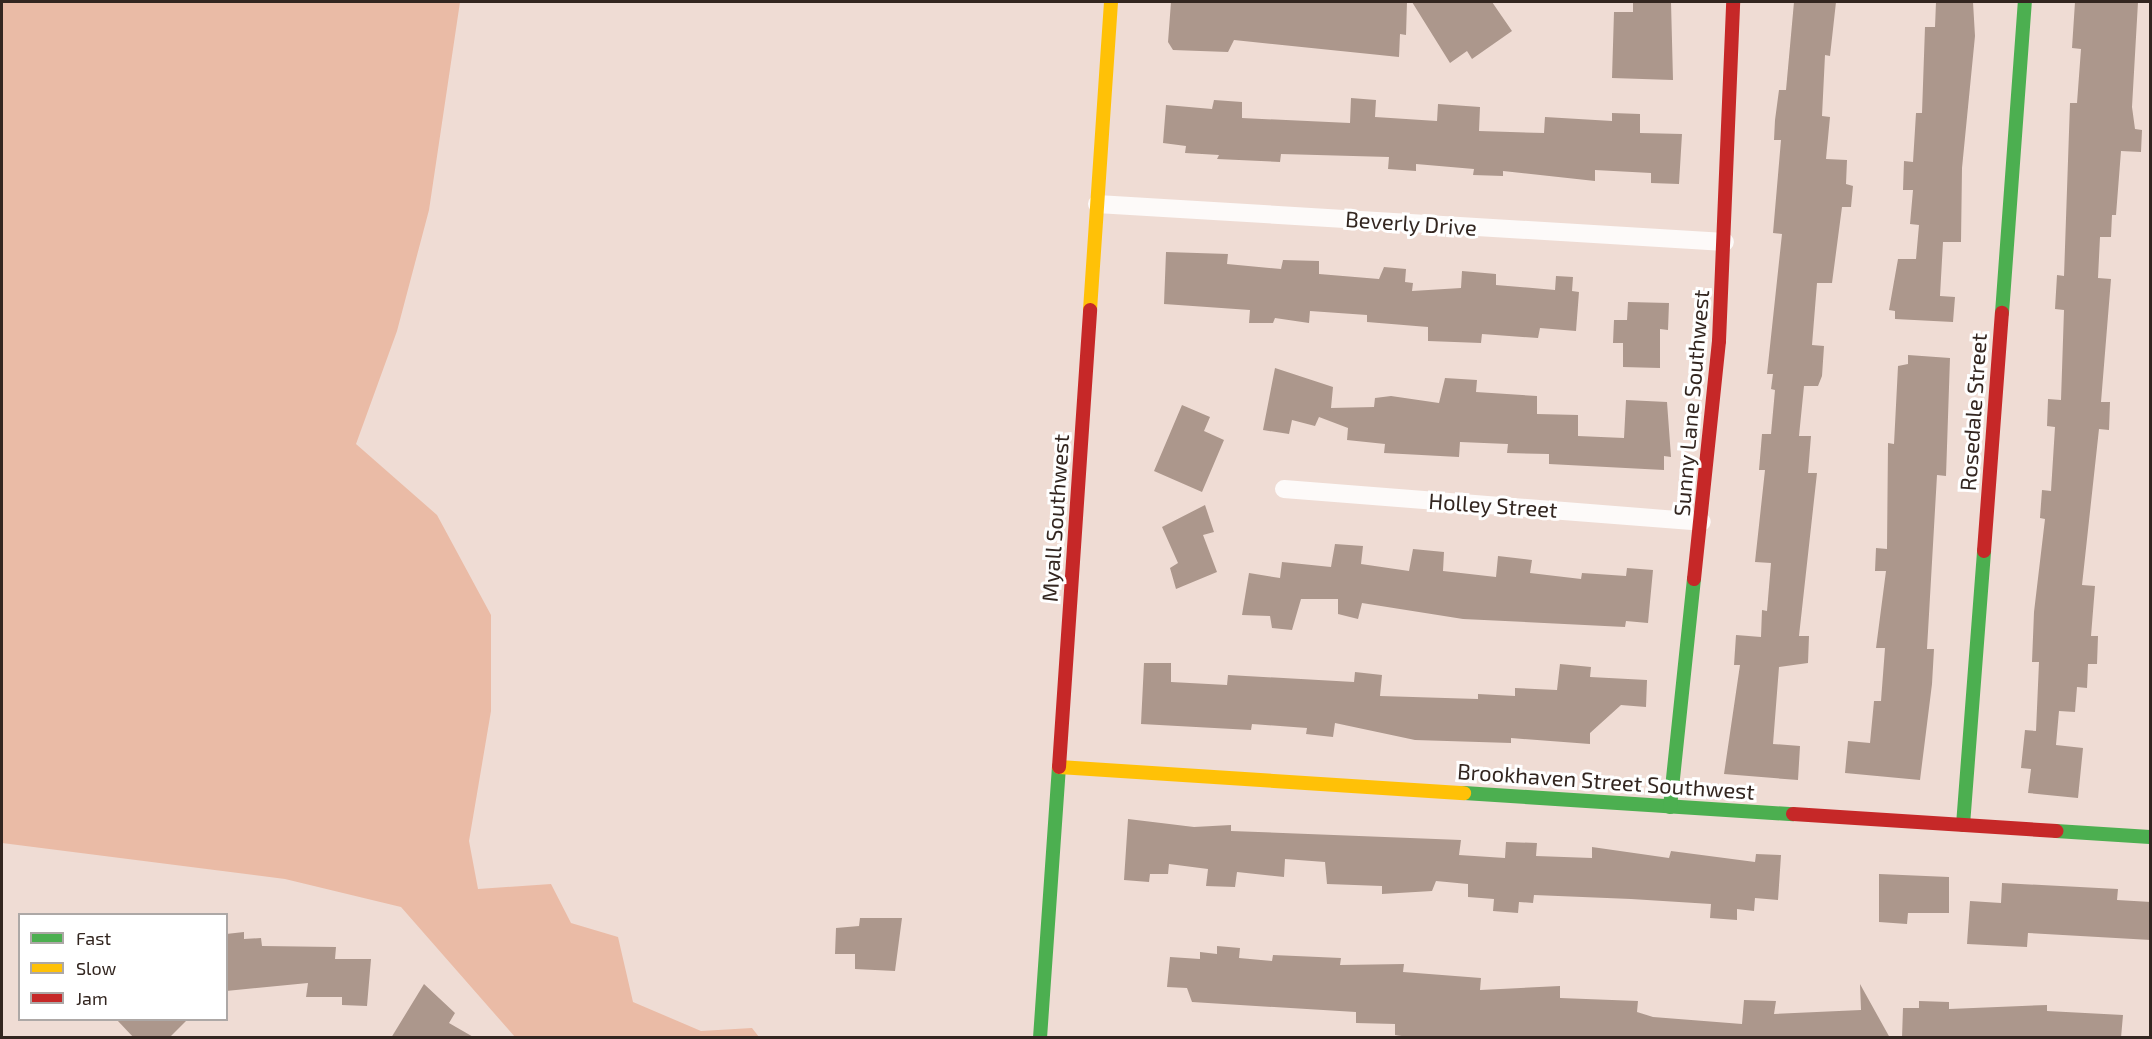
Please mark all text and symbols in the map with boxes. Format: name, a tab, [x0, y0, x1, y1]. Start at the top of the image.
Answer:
street label: Beverly Drive	[1344, 205, 1478, 241]
street label: Sunny Lane Southwest	[1668, 288, 1714, 518]
street label: Rosedale Street	[1954, 332, 1992, 492]
street label: Myall Southwest	[1036, 433, 1074, 603]
street label: Holley Street	[1427, 487, 1559, 523]
street label: Brookhaven Street Southwest	[1456, 757, 1756, 805]
legend	[18, 913, 228, 1021]
text: Fast	[76, 927, 111, 949]
text: Slow	[76, 957, 116, 979]
text: Jam	[76, 987, 108, 1009]

